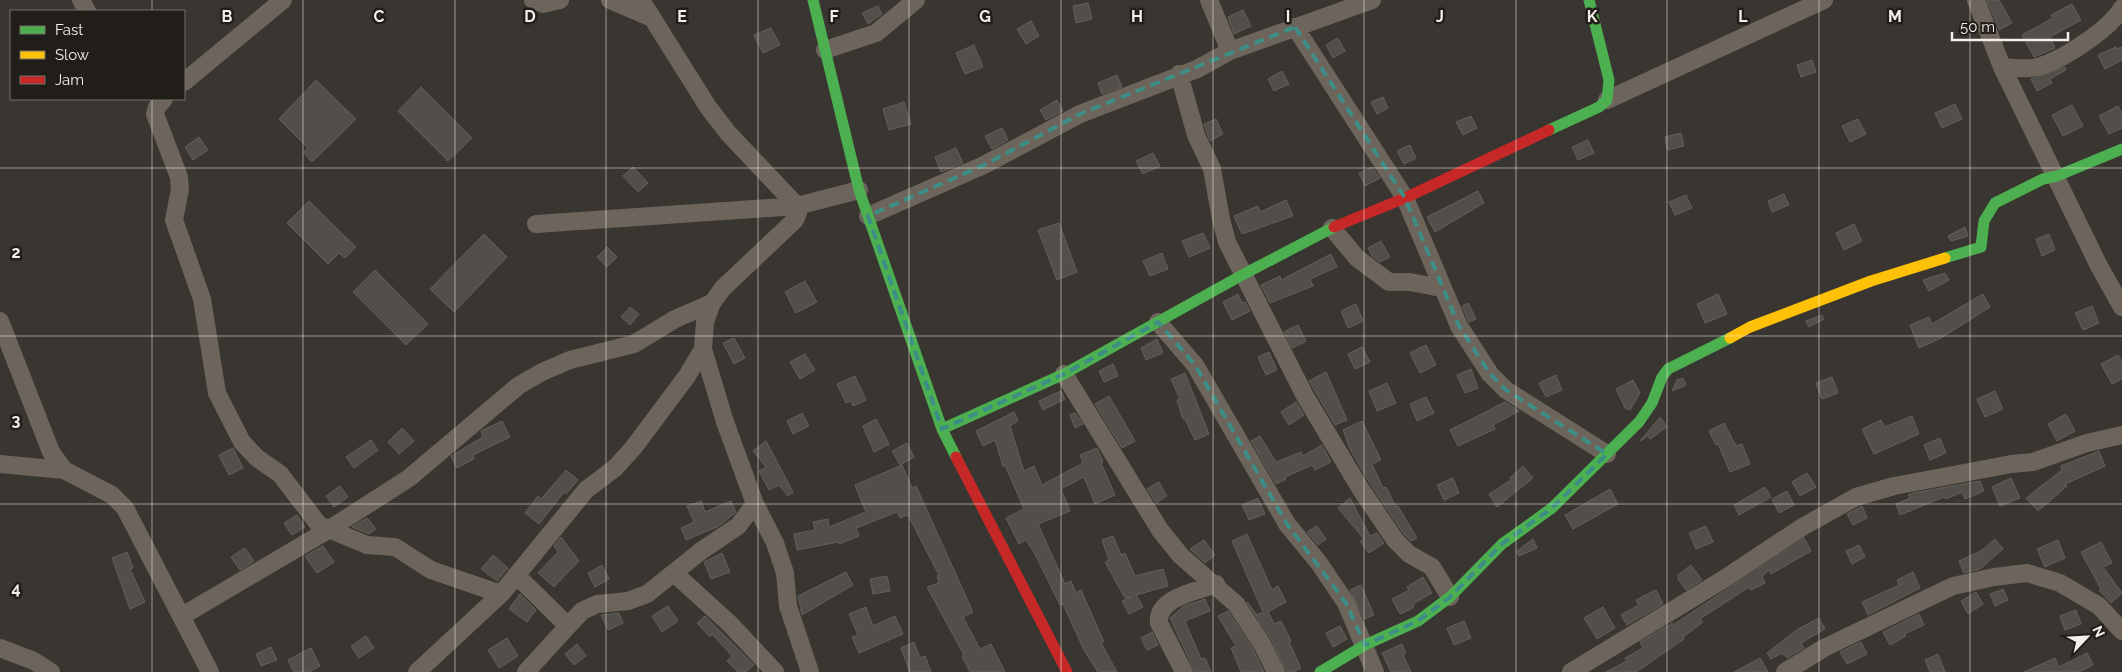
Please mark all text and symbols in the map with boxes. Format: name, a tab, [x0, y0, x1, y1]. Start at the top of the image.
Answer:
text: B	[222, 7, 233, 26]
text: C	[374, 7, 385, 26]
text: D	[524, 7, 536, 26]
text: E	[677, 7, 687, 26]
text: F	[829, 7, 839, 26]
text: G	[979, 7, 991, 26]
text: H	[1131, 7, 1143, 26]
text: I	[1286, 7, 1290, 26]
text: J	[1436, 7, 1444, 26]
text: K	[1587, 7, 1598, 26]
text: L	[1738, 7, 1748, 26]
text: M	[1888, 7, 1902, 26]
legend	[10, 10, 185, 100]
scale bar	[1952, 10, 2068, 42]
text: 50 m	[1960, 18, 1995, 36]
text: Fast	[55, 21, 83, 39]
text: Slow	[55, 46, 89, 64]
text: Jam	[55, 71, 84, 89]
text: 2	[11, 243, 21, 262]
text: 3	[12, 411, 21, 430]
text: 4	[11, 579, 21, 598]
north arrow	[2062, 612, 2112, 662]
text: N	[2089, 623, 2108, 640]

